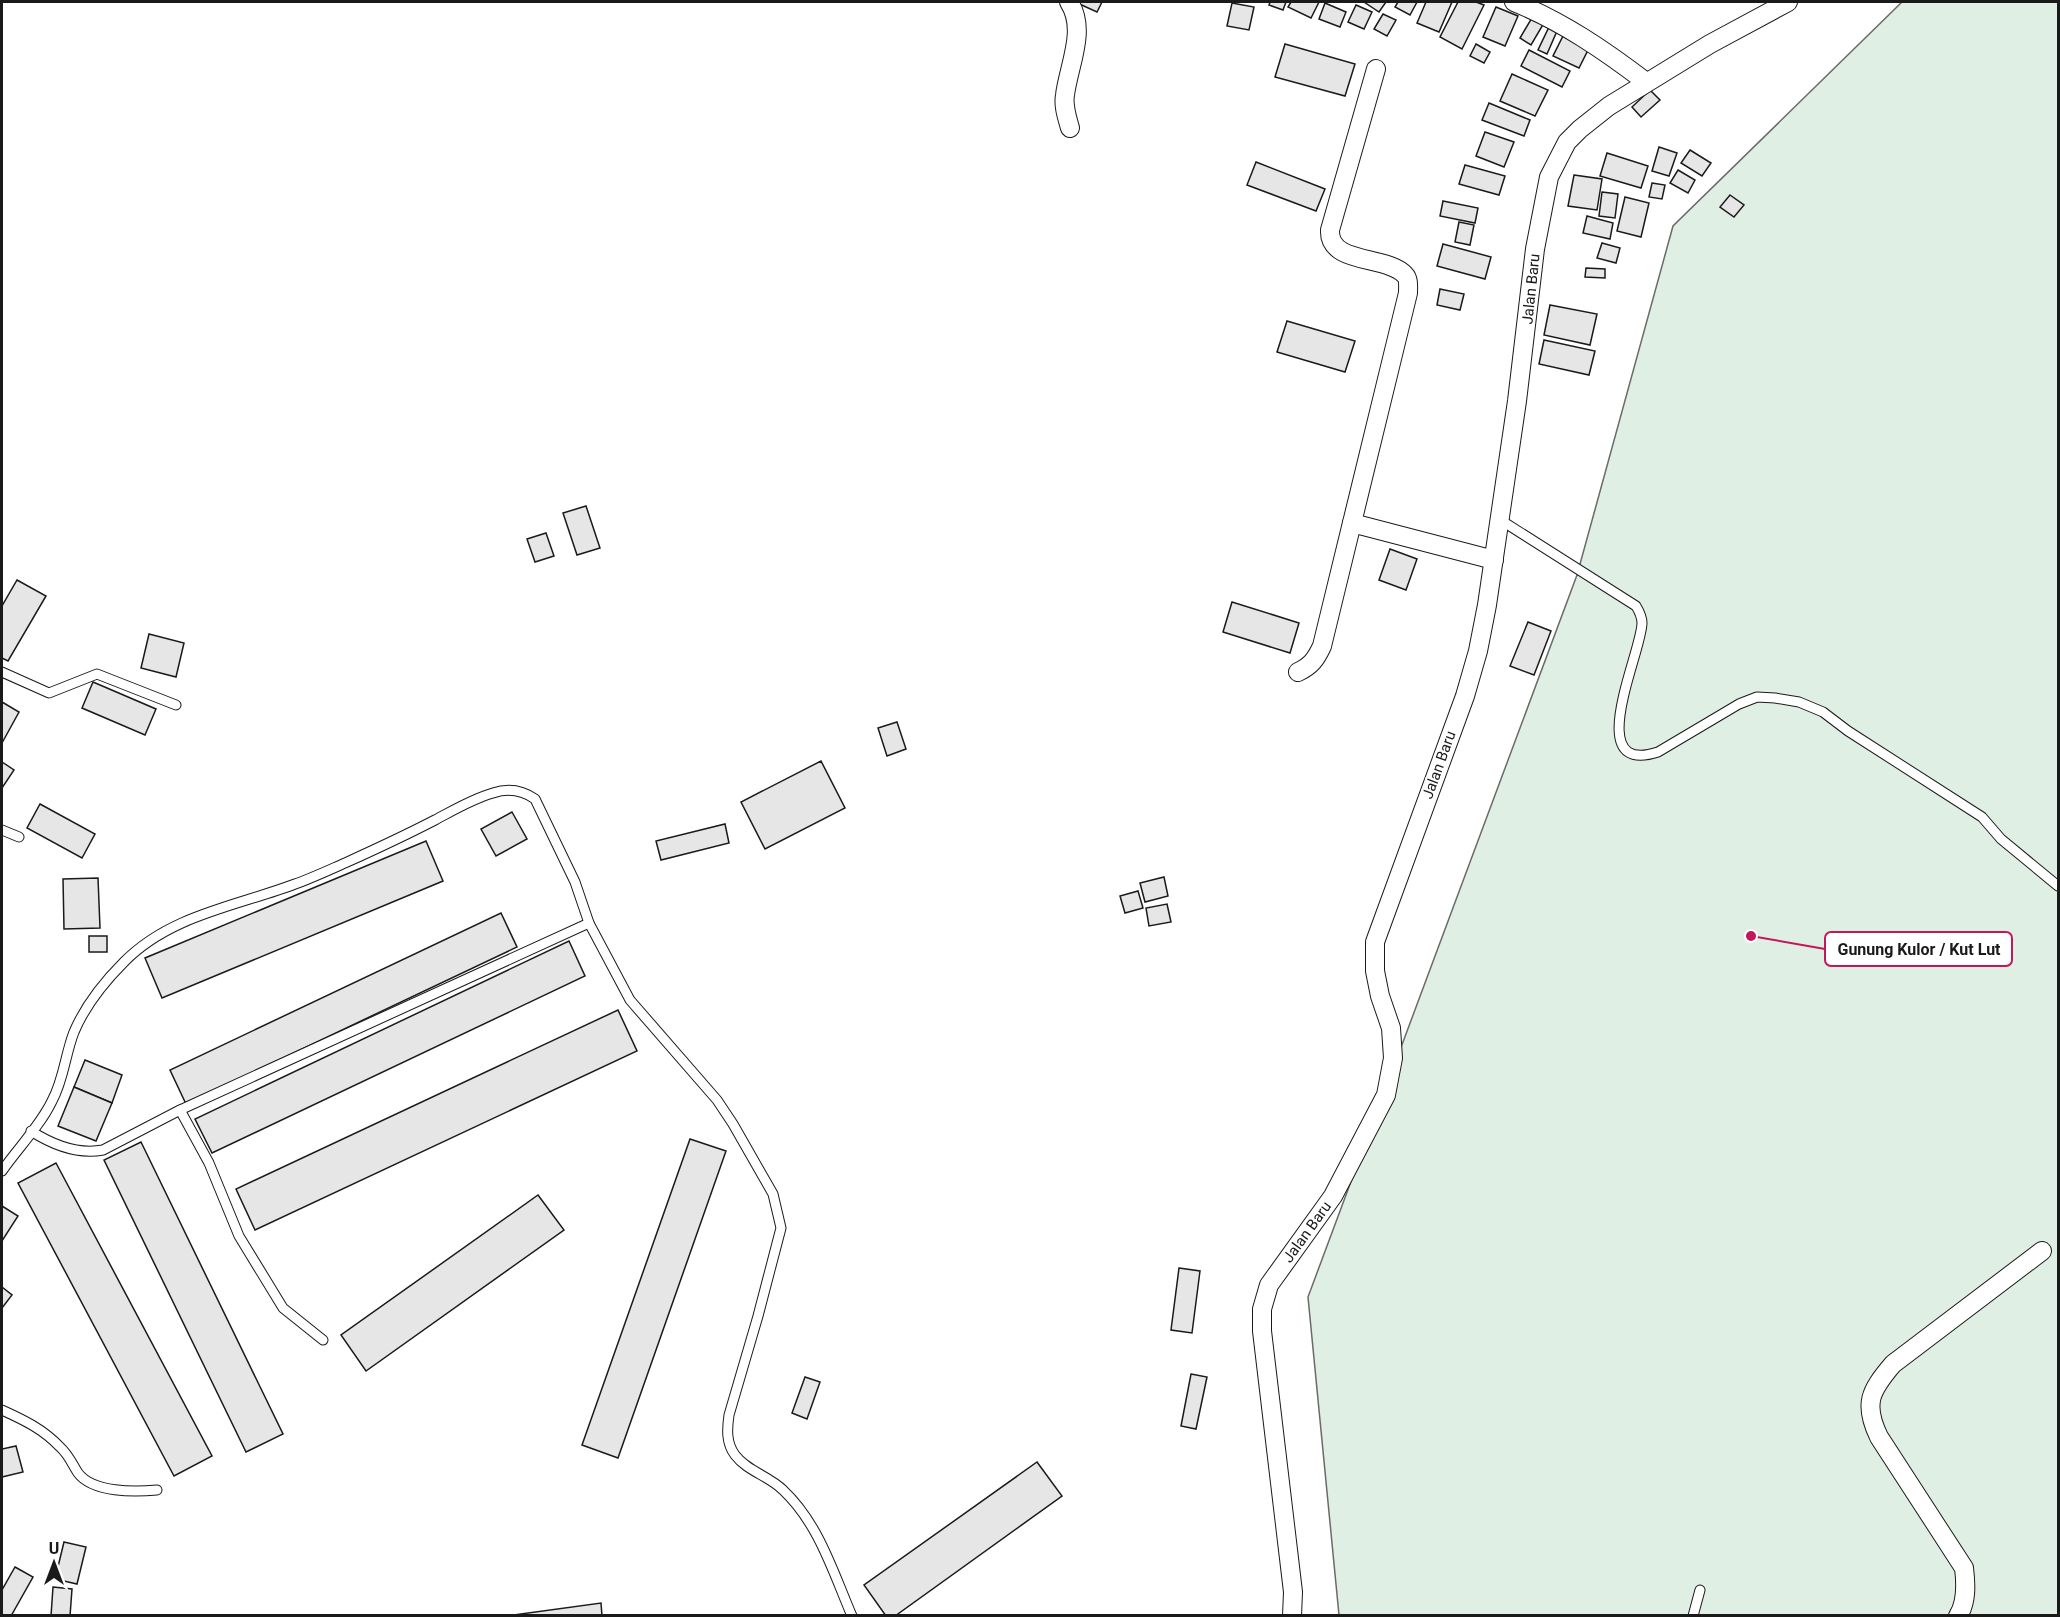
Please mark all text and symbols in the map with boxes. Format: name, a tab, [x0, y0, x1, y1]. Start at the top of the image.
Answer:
street label: Jalan Baru	[1518, 253, 1544, 325]
street label: Jalan Baru	[1418, 729, 1460, 801]
callout: Gunung Kulor / Kut Lut	[1825, 932, 2012, 966]
text: Gunung Kulor / Kut Lut	[1837, 940, 2001, 959]
street label: Jalan Baru	[1279, 1198, 1335, 1266]
north arrow	[24, 1533, 84, 1593]
text: U	[49, 1539, 59, 1558]

